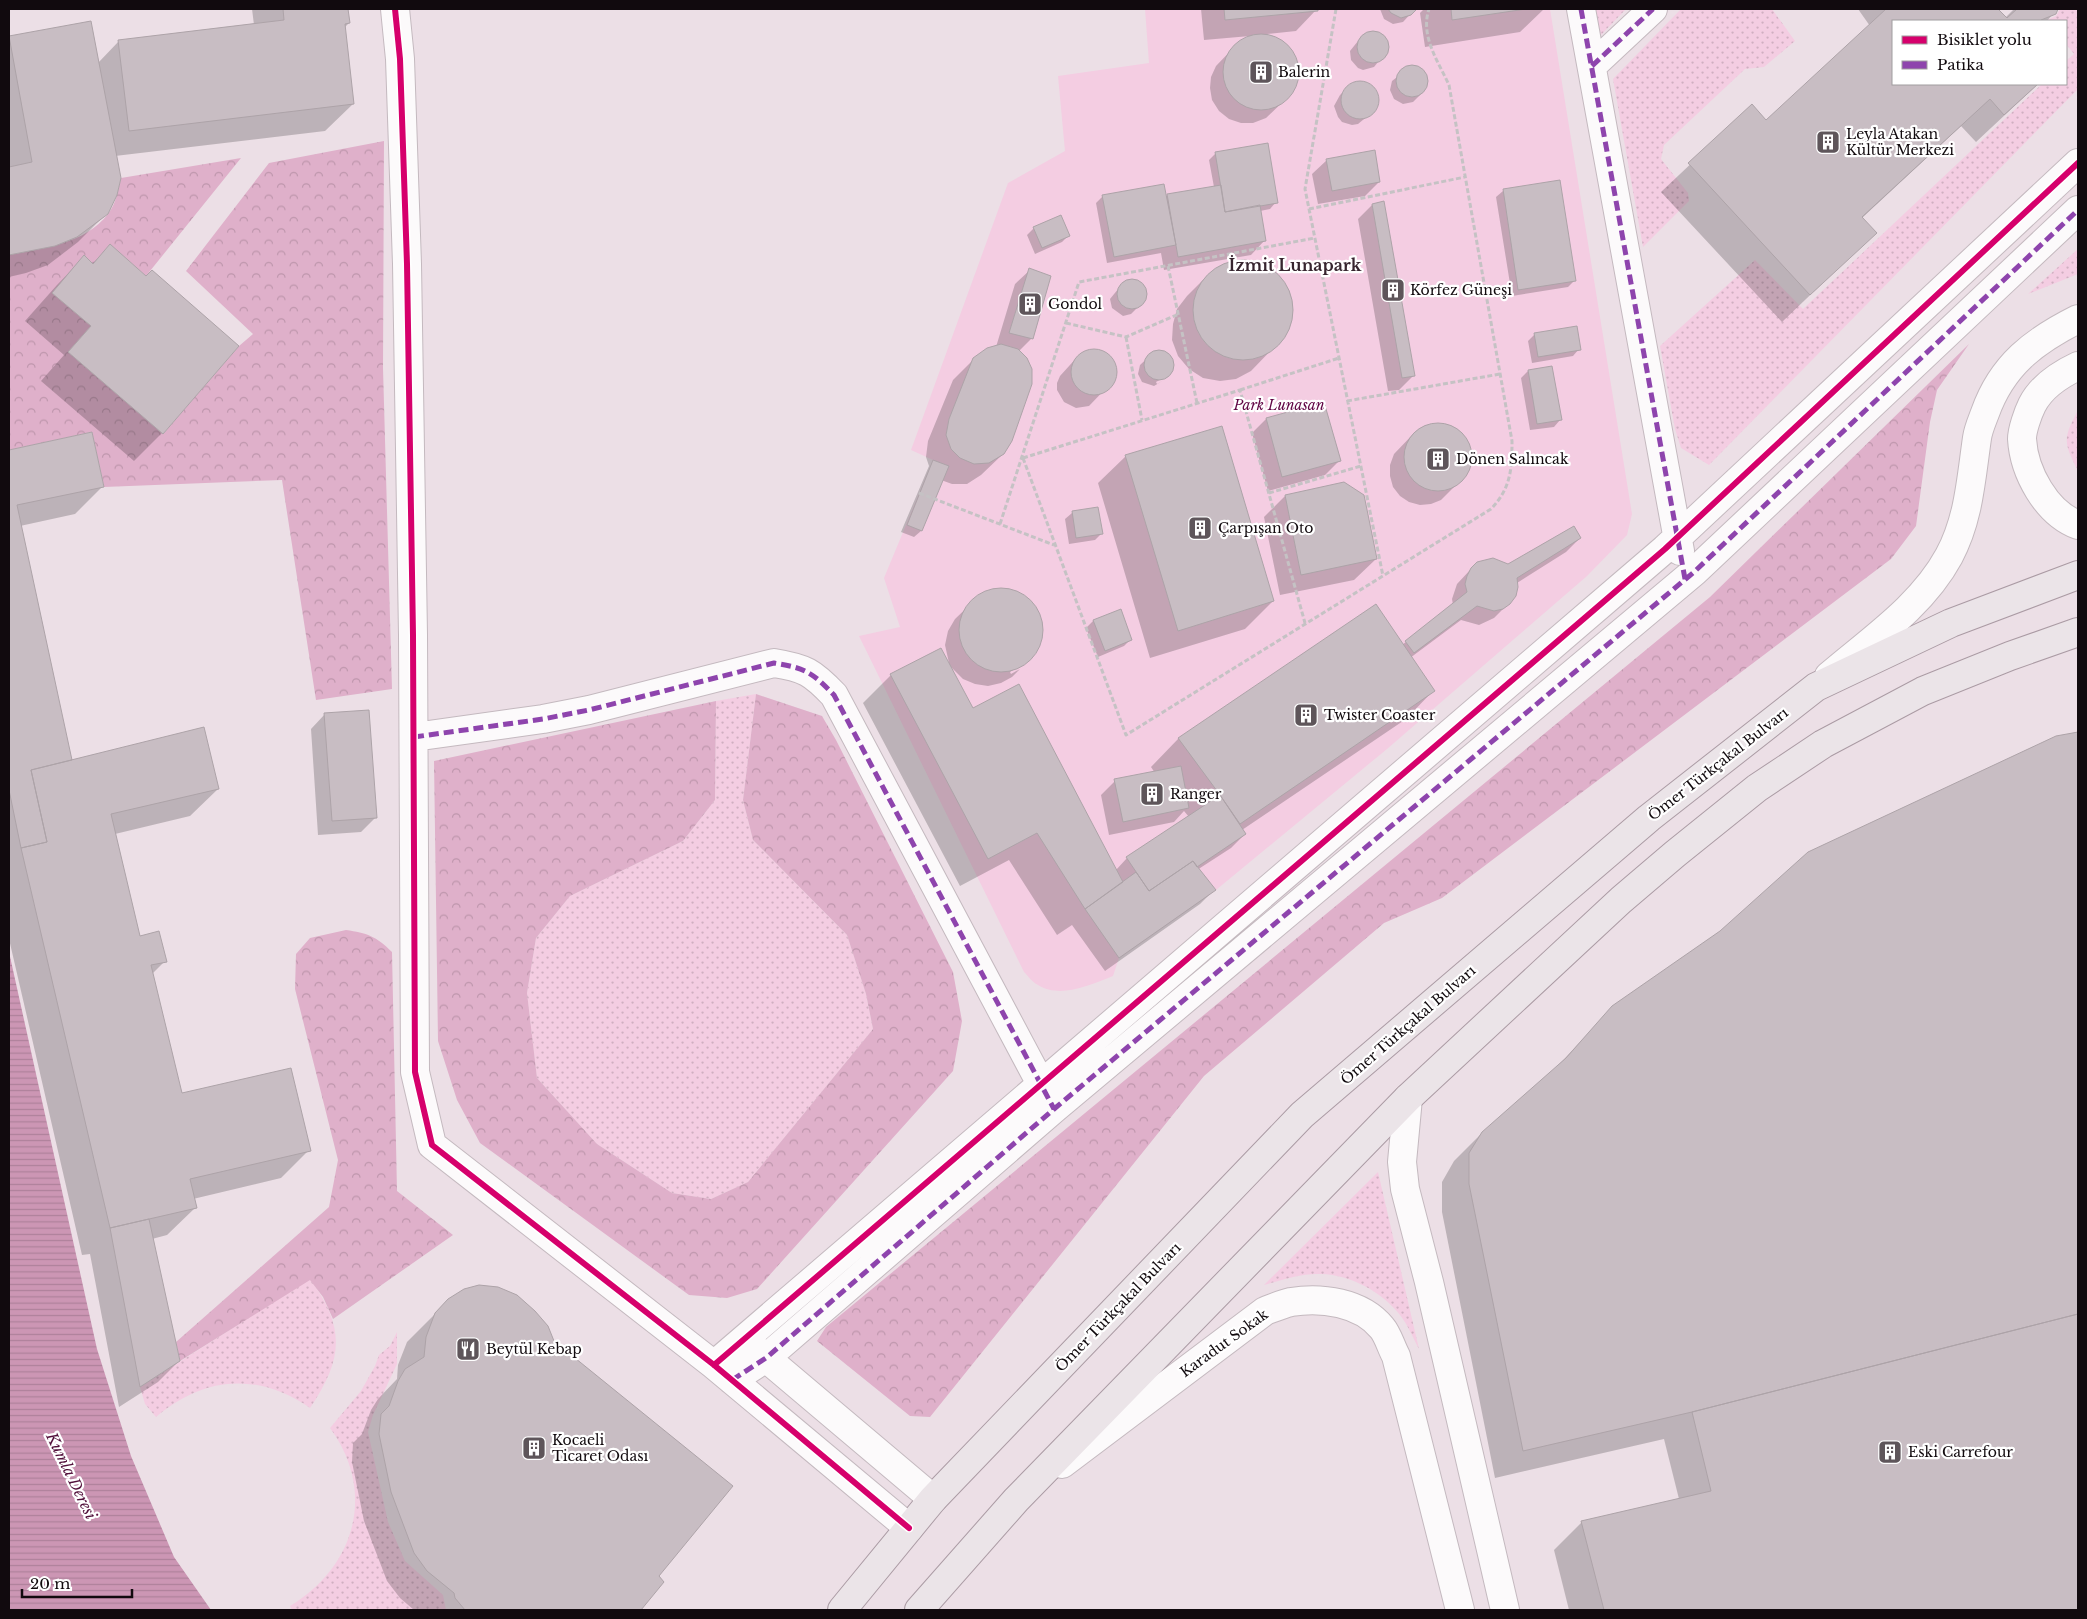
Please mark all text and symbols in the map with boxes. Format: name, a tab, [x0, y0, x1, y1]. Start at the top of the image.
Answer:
legend	[1892, 20, 2067, 85]
text: Bisiklet yolu	[1937, 30, 2032, 49]
text: Patika	[1937, 55, 1984, 74]
building icon: Balerin	[1248, 59, 1274, 85]
place label: Balerin	[1278, 63, 1331, 81]
place label: Leyla Atakan Kültür Merkezi	[1846, 125, 1954, 159]
building icon: Leyla Atakan Kültür Merkezi	[1815, 129, 1841, 155]
district label: İzmit Lunapark	[1229, 255, 1362, 275]
building icon: Körfez Güneşi	[1380, 277, 1406, 303]
place label: Körfez Güneşi	[1410, 281, 1512, 299]
building icon: Gondol	[1017, 291, 1043, 317]
place label: Gondol	[1048, 295, 1103, 313]
park label: Park Lunasan	[1232, 396, 1325, 414]
building icon: Dönen Salıncak	[1425, 446, 1451, 472]
place label: Dönen Salıncak	[1456, 450, 1569, 468]
building icon: Çarpışan Oto	[1187, 515, 1213, 541]
place label: Çarpışan Oto	[1218, 519, 1313, 537]
building icon: Twister Coaster	[1293, 702, 1319, 728]
street label: Ömer Türkçakal Bulvarı	[1644, 703, 1792, 824]
place label: Twister Coaster	[1324, 706, 1436, 724]
building icon: Ranger	[1139, 781, 1165, 807]
place label: Ranger	[1170, 785, 1222, 803]
street label: Ömer Türkçakal Bulvarı	[1336, 961, 1479, 1089]
street label: Ömer Türkçakal Bulvarı	[1051, 1238, 1185, 1376]
street label: Karadut Sokak	[1176, 1305, 1272, 1381]
restaurant icon: Beytül Kebap	[455, 1336, 481, 1362]
place label: Beytül Kebap	[486, 1340, 582, 1358]
water label: Kumla Deresi	[42, 1428, 101, 1523]
place label: Kocaeli Ticaret Odası	[552, 1431, 649, 1465]
building icon: Kocaeli Ticaret Odası	[521, 1435, 547, 1461]
building icon: Eski Carrefour	[1877, 1439, 1903, 1465]
place label: Eski Carrefour	[1908, 1443, 2013, 1461]
scale bar	[22, 1566, 132, 1598]
text: 20 m	[30, 1574, 70, 1593]

